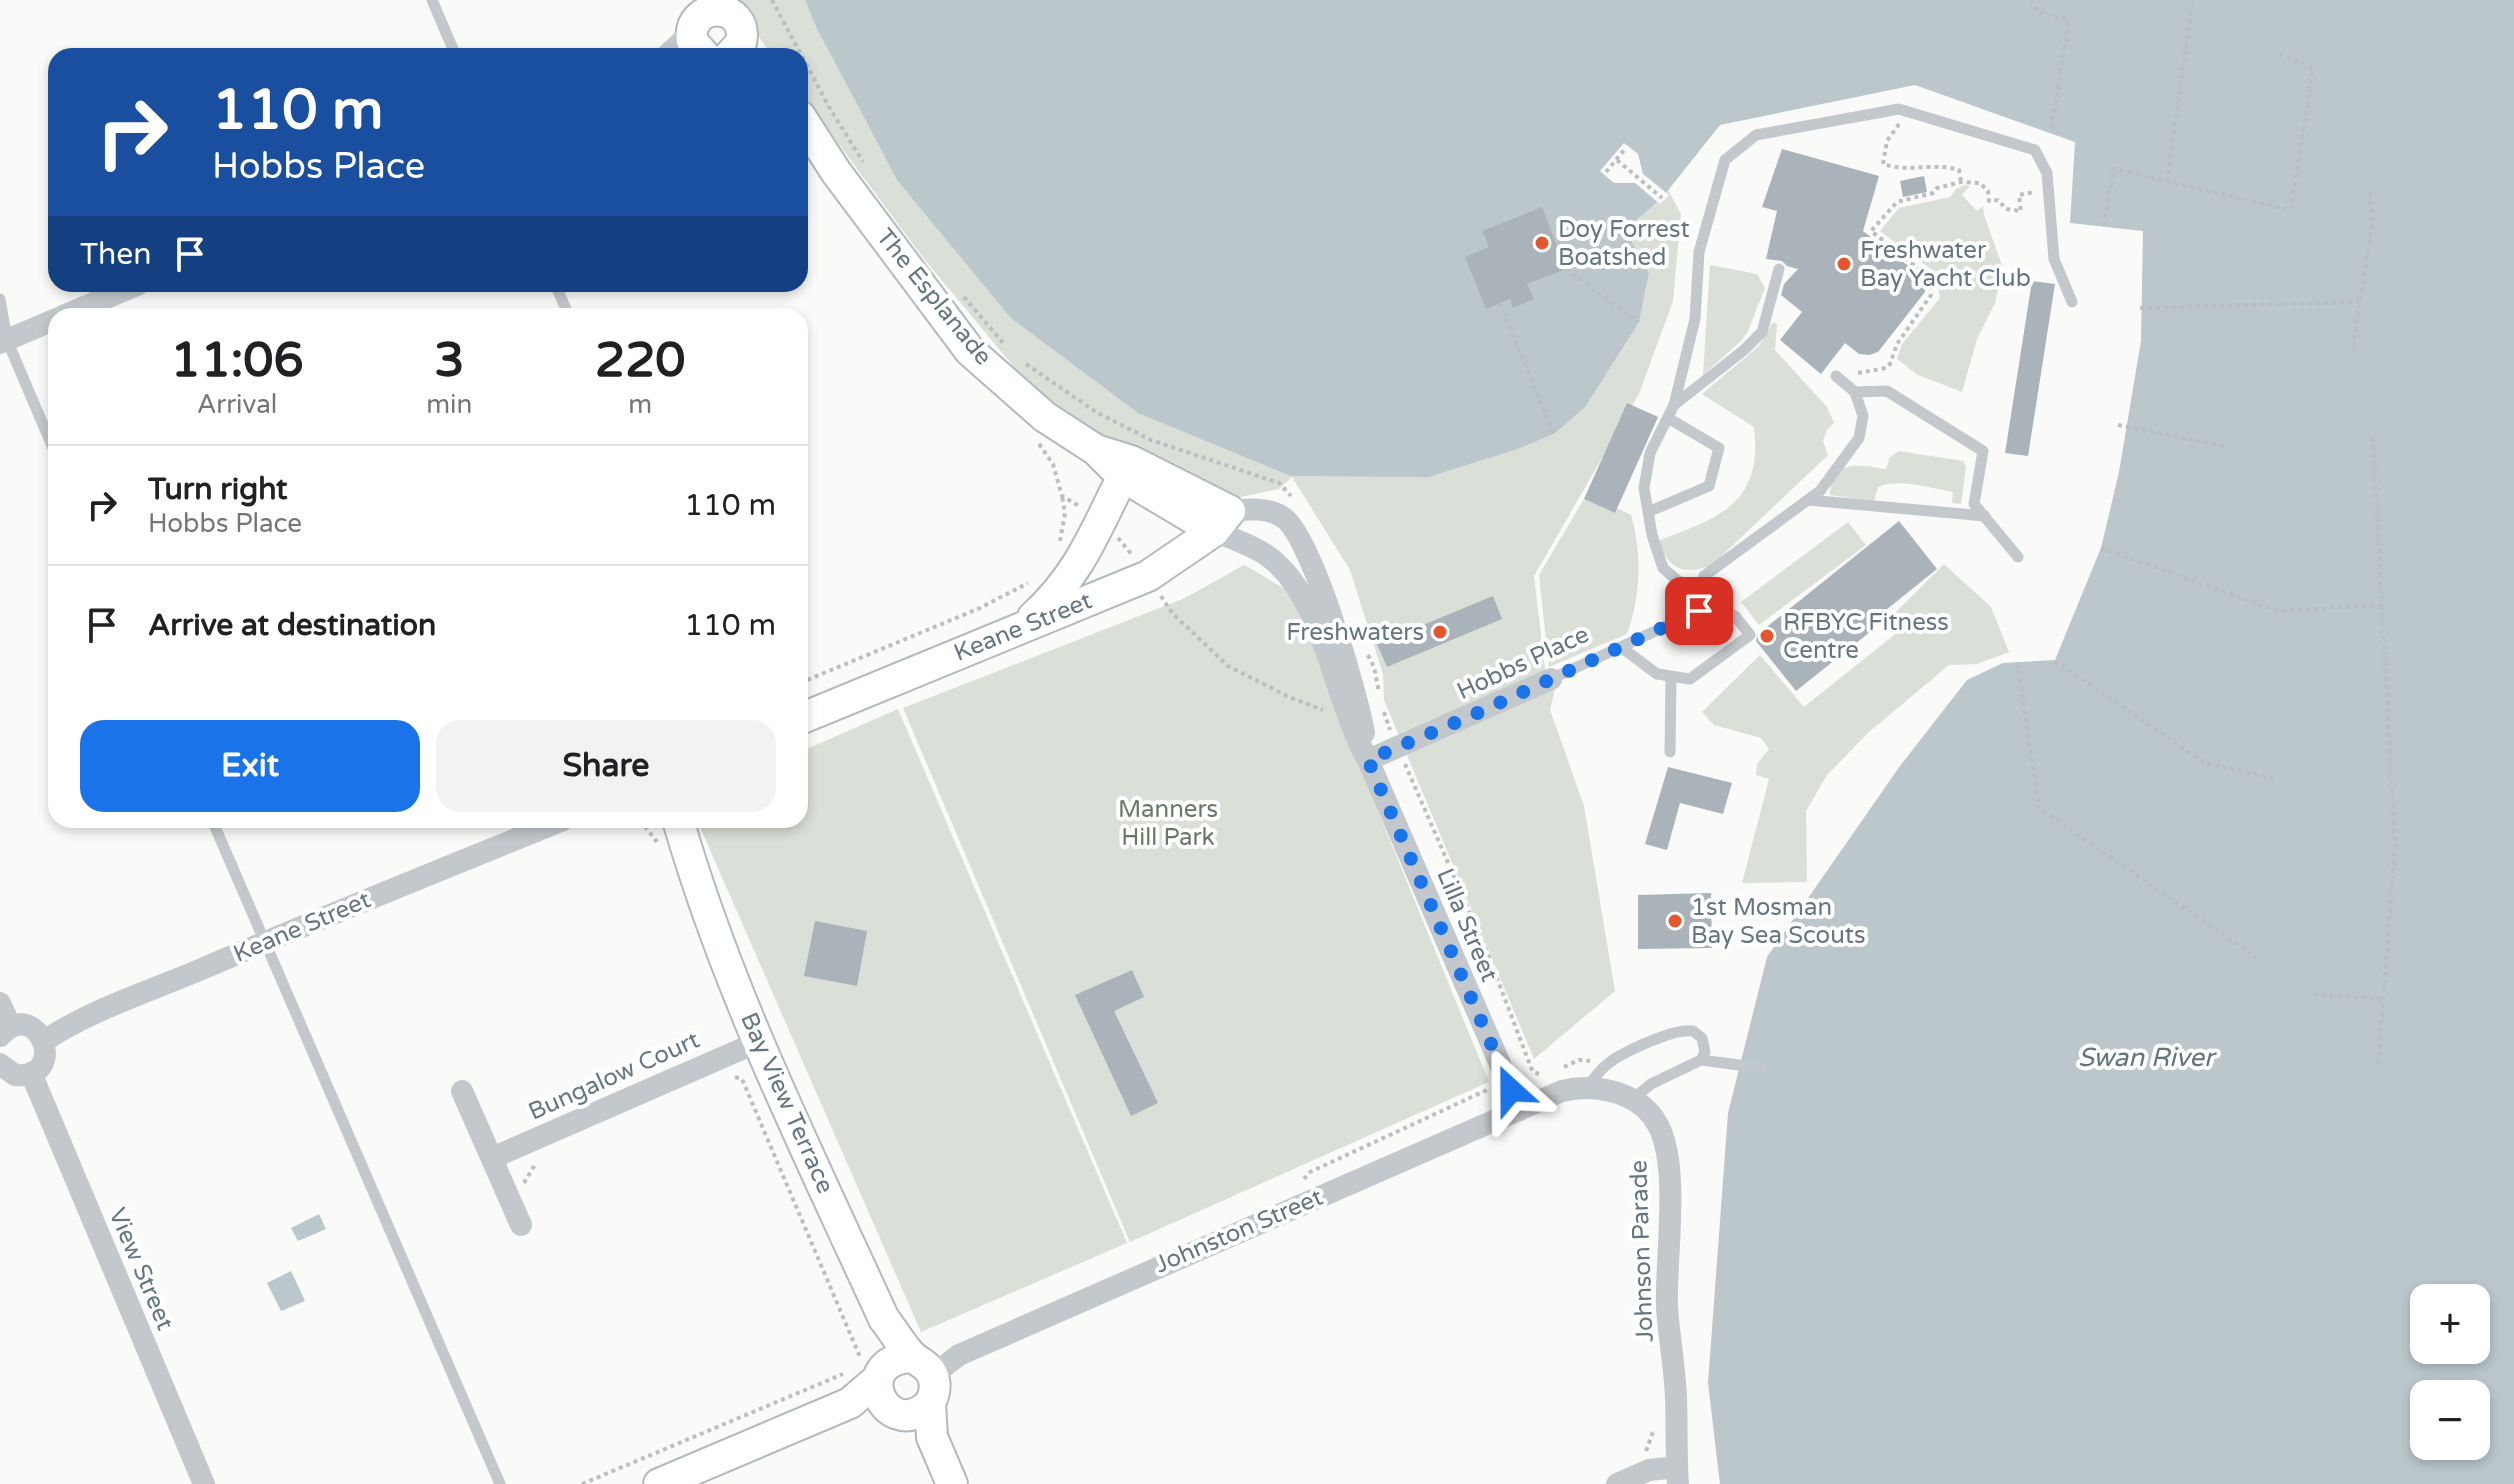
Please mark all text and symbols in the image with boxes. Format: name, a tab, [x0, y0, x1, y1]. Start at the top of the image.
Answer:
text: 110 m	[212, 77, 383, 144]
icon: right	[80, 80, 184, 184]
text: Hobbs Place	[212, 145, 425, 188]
place label: Doy Forrest Boatshed	[1558, 215, 1690, 272]
street label: The Esplanade	[870, 223, 998, 371]
icon: arrive	[168, 232, 212, 276]
marker: Doy Forrest Boatshed	[1533, 234, 1551, 252]
text: Then	[80, 236, 152, 273]
place label: Freshwater Bay Yacht Club	[1860, 236, 2031, 293]
marker: Freshwater Bay Yacht Club	[1835, 255, 1853, 273]
text: 11:06	[171, 332, 304, 390]
text: 3	[434, 332, 464, 390]
text: 220	[595, 332, 685, 390]
text: Arrival	[197, 389, 277, 420]
text: min	[426, 389, 472, 420]
text: m	[628, 389, 652, 420]
text: Turn right	[148, 471, 288, 508]
icon: right	[80, 483, 124, 527]
text: 110 m	[684, 487, 776, 524]
text: Hobbs Place	[148, 508, 302, 539]
pin	[1665, 577, 1733, 645]
street label: Keane Street	[950, 586, 1096, 668]
icon: arrive	[1677, 589, 1721, 633]
icon: arrive	[80, 603, 124, 647]
text: Arrive at destination	[148, 607, 436, 644]
text: 110 m	[684, 607, 776, 644]
place label: RFBYC Fitness Centre	[1783, 608, 1949, 665]
place label: Freshwaters	[1286, 618, 1424, 647]
street label: Hobbs Place	[1452, 620, 1594, 706]
marker: Freshwaters	[1431, 623, 1449, 641]
marker: RFBYC Fitness Centre	[1758, 627, 1776, 645]
button: Exit	[80, 720, 420, 812]
button: Share	[436, 720, 776, 812]
park label: Manners Hill Park	[1118, 795, 1218, 852]
street label: Lilla Street	[1430, 864, 1504, 986]
street label: Keane Street	[229, 885, 375, 969]
place label: 1st Mosman Bay Sea Scouts	[1691, 893, 1866, 950]
marker: 1st Mosman Bay Sea Scouts	[1666, 912, 1684, 930]
street label: Bay View Terrace	[734, 1008, 840, 1198]
street label: Bungalow Court	[524, 1025, 704, 1127]
water label: Swan River	[2078, 1042, 2217, 1073]
position arrow	[1469, 1048, 1553, 1132]
street label: Johnson Parade	[1624, 1159, 1660, 1343]
street label: Johnston Street	[1151, 1183, 1327, 1279]
street label: View Street	[102, 1204, 180, 1334]
map controls	[2410, 1284, 2490, 1460]
button: +	[2410, 1284, 2490, 1364]
button: −	[2410, 1380, 2490, 1460]

